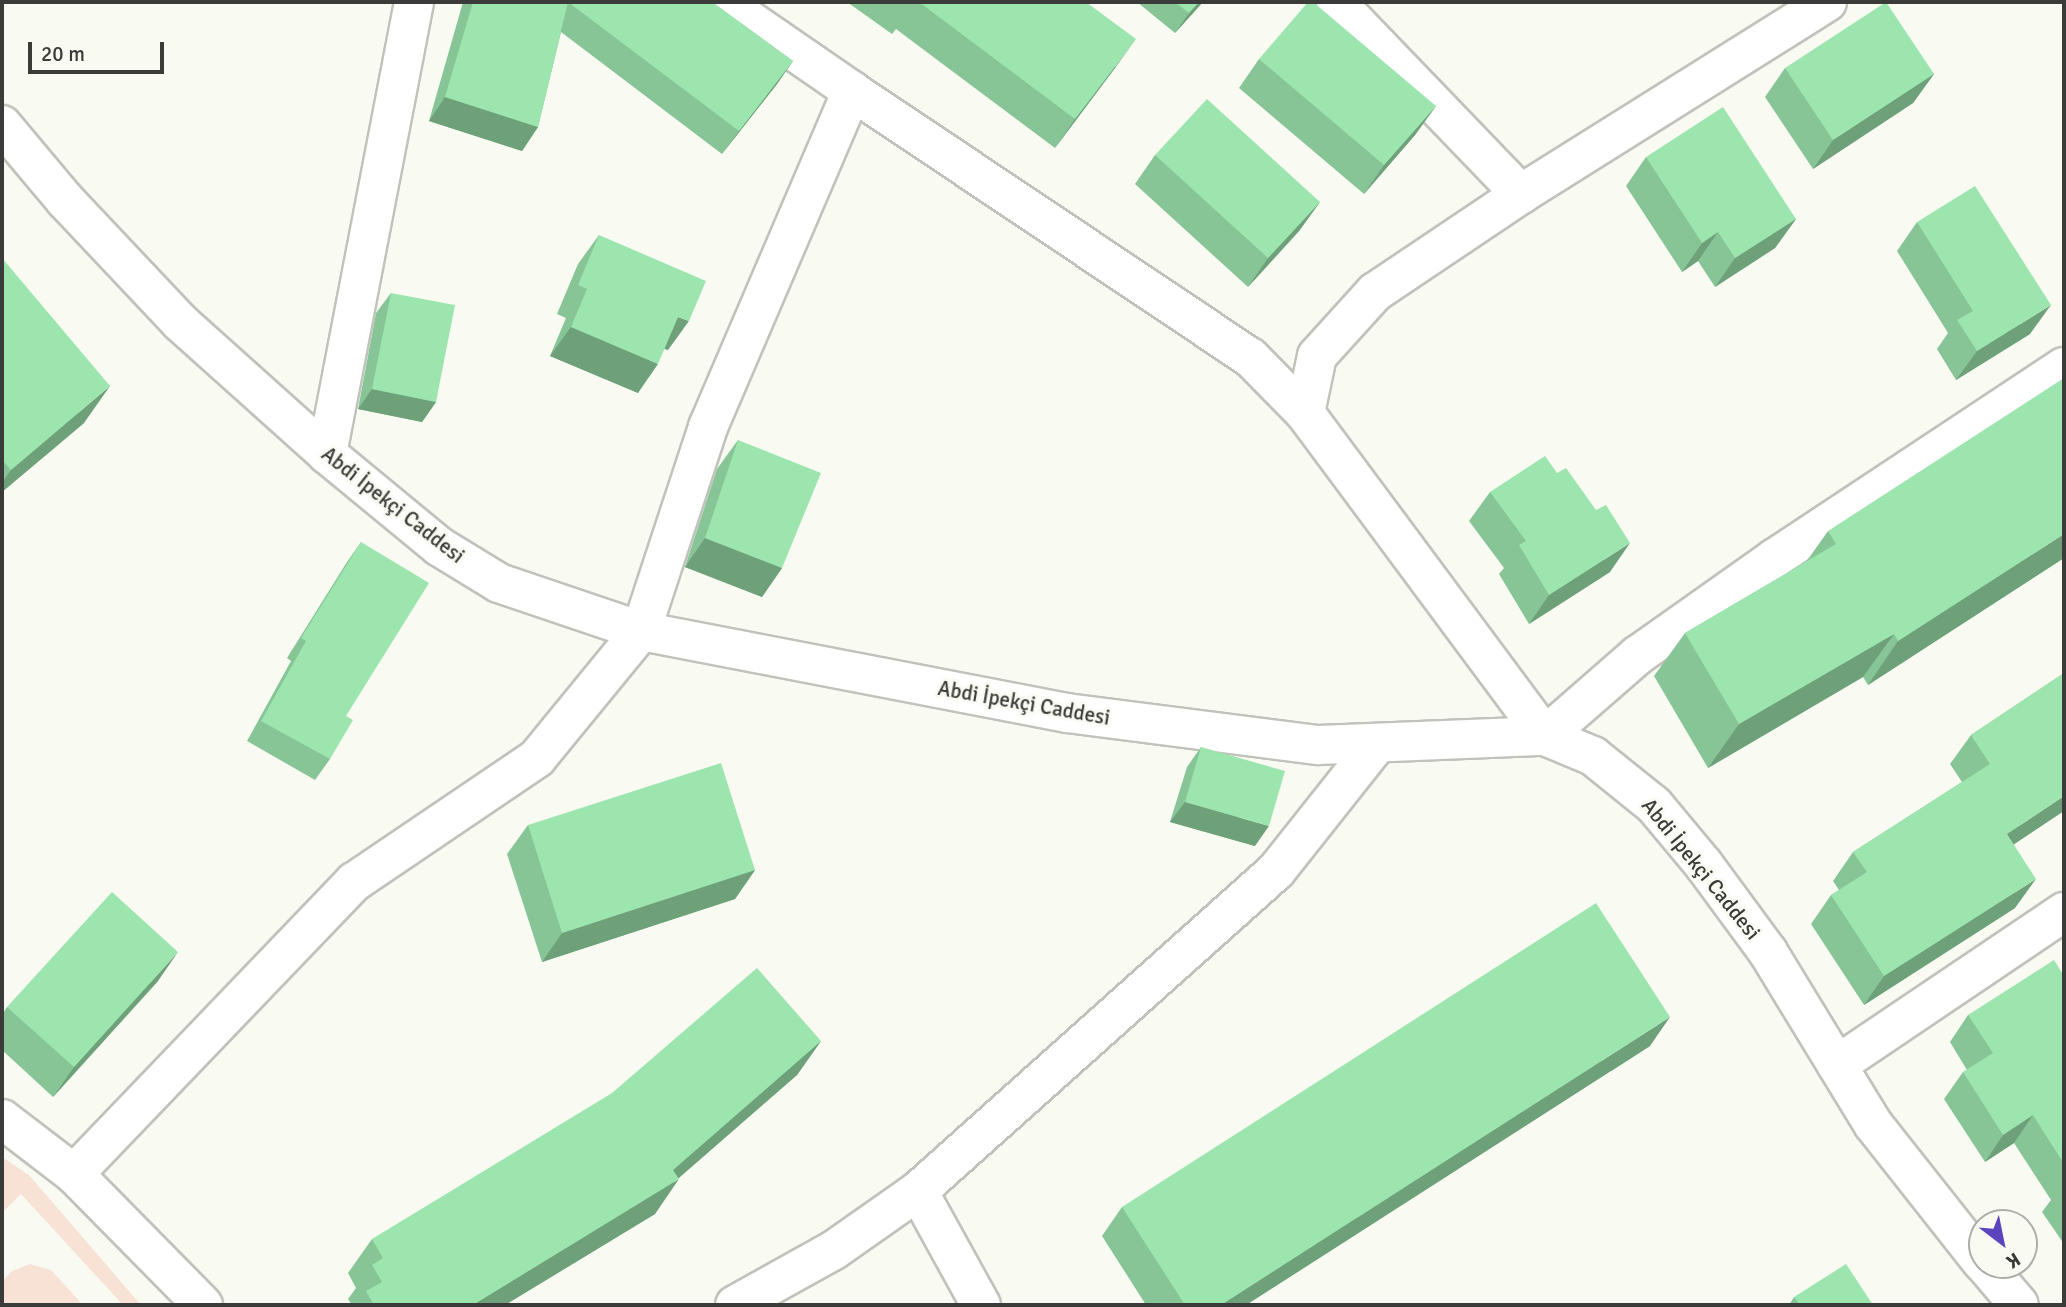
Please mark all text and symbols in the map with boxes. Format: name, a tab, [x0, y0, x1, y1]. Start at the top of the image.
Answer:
scale bar	[32, 28, 168, 72]
text: 20 m	[41, 41, 85, 67]
street label: Abdi İpekçi Caddesi	[317, 441, 469, 569]
street label: Abdi İpekçi Caddesi	[936, 675, 1112, 731]
street label: Abdi İpekçi Caddesi	[1636, 793, 1766, 945]
north arrow	[1968, 1209, 2038, 1279]
text: K	[2002, 1247, 2024, 1273]

